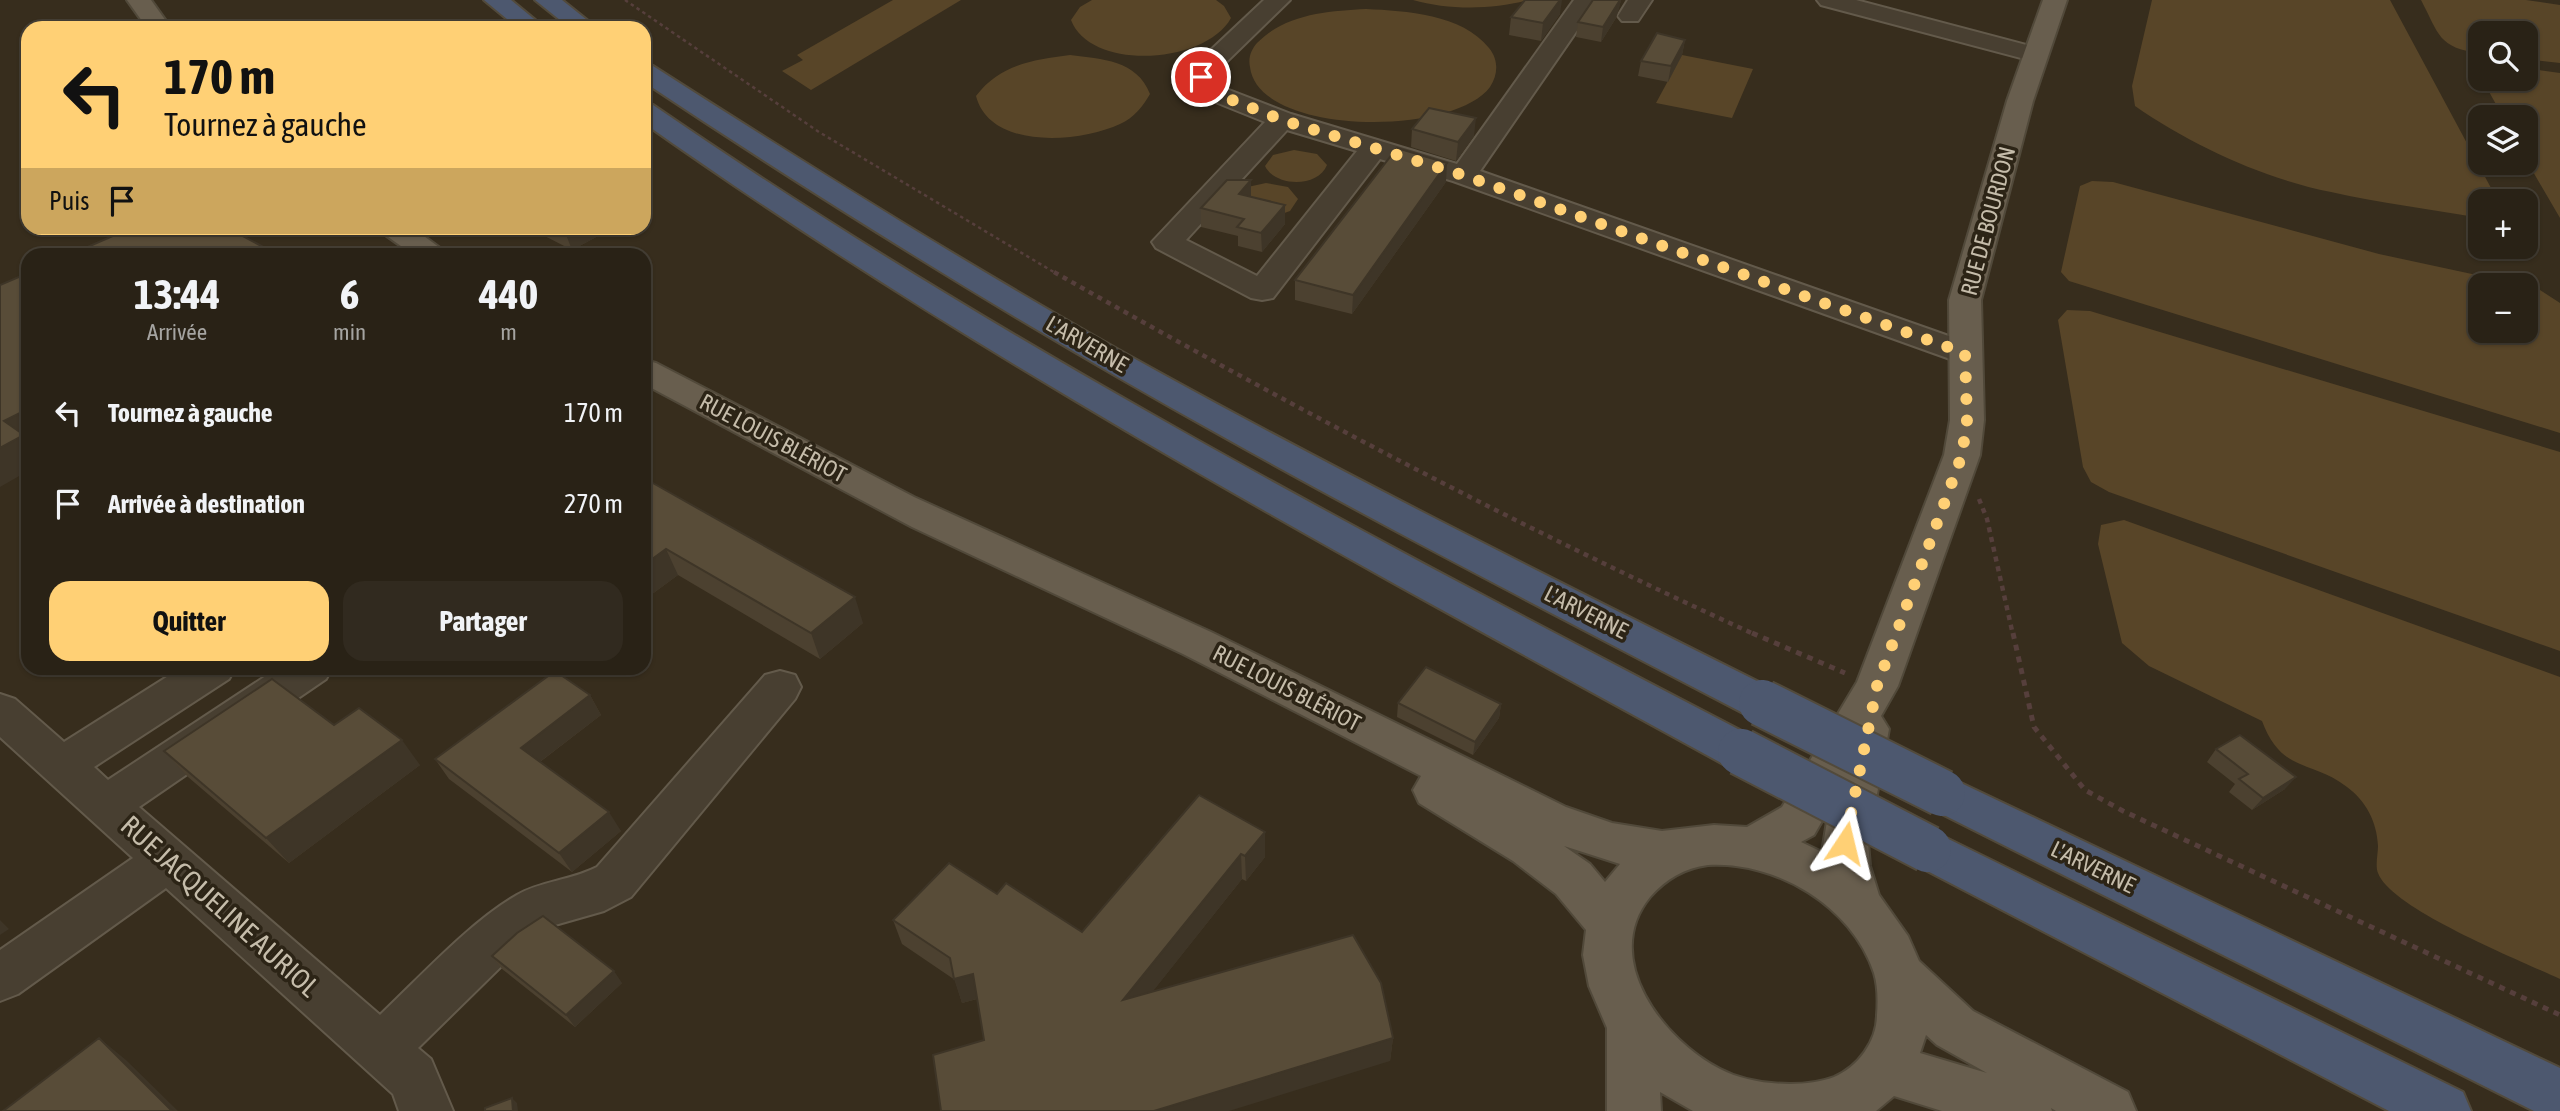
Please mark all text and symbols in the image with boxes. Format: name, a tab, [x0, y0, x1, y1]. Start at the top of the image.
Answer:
map controls	[2468, 21, 2538, 343]
button: search	[2468, 21, 2538, 91]
pin	[1171, 47, 1231, 107]
text: 170 m	[164, 48, 275, 104]
icon: left	[49, 49, 140, 140]
icon: arrive	[1182, 58, 1220, 96]
button: layers	[2468, 105, 2538, 175]
text: Tournez à gauche	[164, 106, 367, 143]
street label: RUE DE BOURDON	[1956, 144, 2020, 298]
icon: arrive	[103, 182, 141, 220]
text: Puis	[49, 186, 89, 216]
button: +	[2468, 189, 2538, 259]
text: 13:44	[134, 270, 220, 318]
text: 6	[340, 270, 359, 318]
text: 440	[479, 270, 538, 318]
button: −	[2468, 273, 2538, 343]
street label: L'ARVERNE	[1042, 310, 1133, 378]
text: Arrivée	[147, 319, 207, 345]
text: min	[333, 319, 366, 345]
text: m	[500, 319, 517, 345]
street label: RUE LOUIS BLÉRIOT	[695, 388, 851, 488]
icon: left	[49, 394, 87, 432]
text: Tournez à gauche	[108, 398, 273, 428]
text: 170 m	[564, 398, 623, 428]
icon: arrive	[49, 485, 87, 523]
text: Arrivée à destination	[108, 489, 305, 519]
text: 270 m	[564, 489, 623, 519]
street label: L'ARVERNE	[1540, 580, 1632, 644]
button: Quitter	[49, 581, 329, 661]
button: Partager	[343, 581, 623, 661]
street label: RUE LOUIS BLÉRIOT	[1209, 640, 1365, 736]
position arrow	[1808, 806, 1882, 880]
street label: RUE JACQUELINE AURIOL	[115, 809, 325, 1003]
street label: L'ARVERNE	[2047, 836, 2139, 898]

